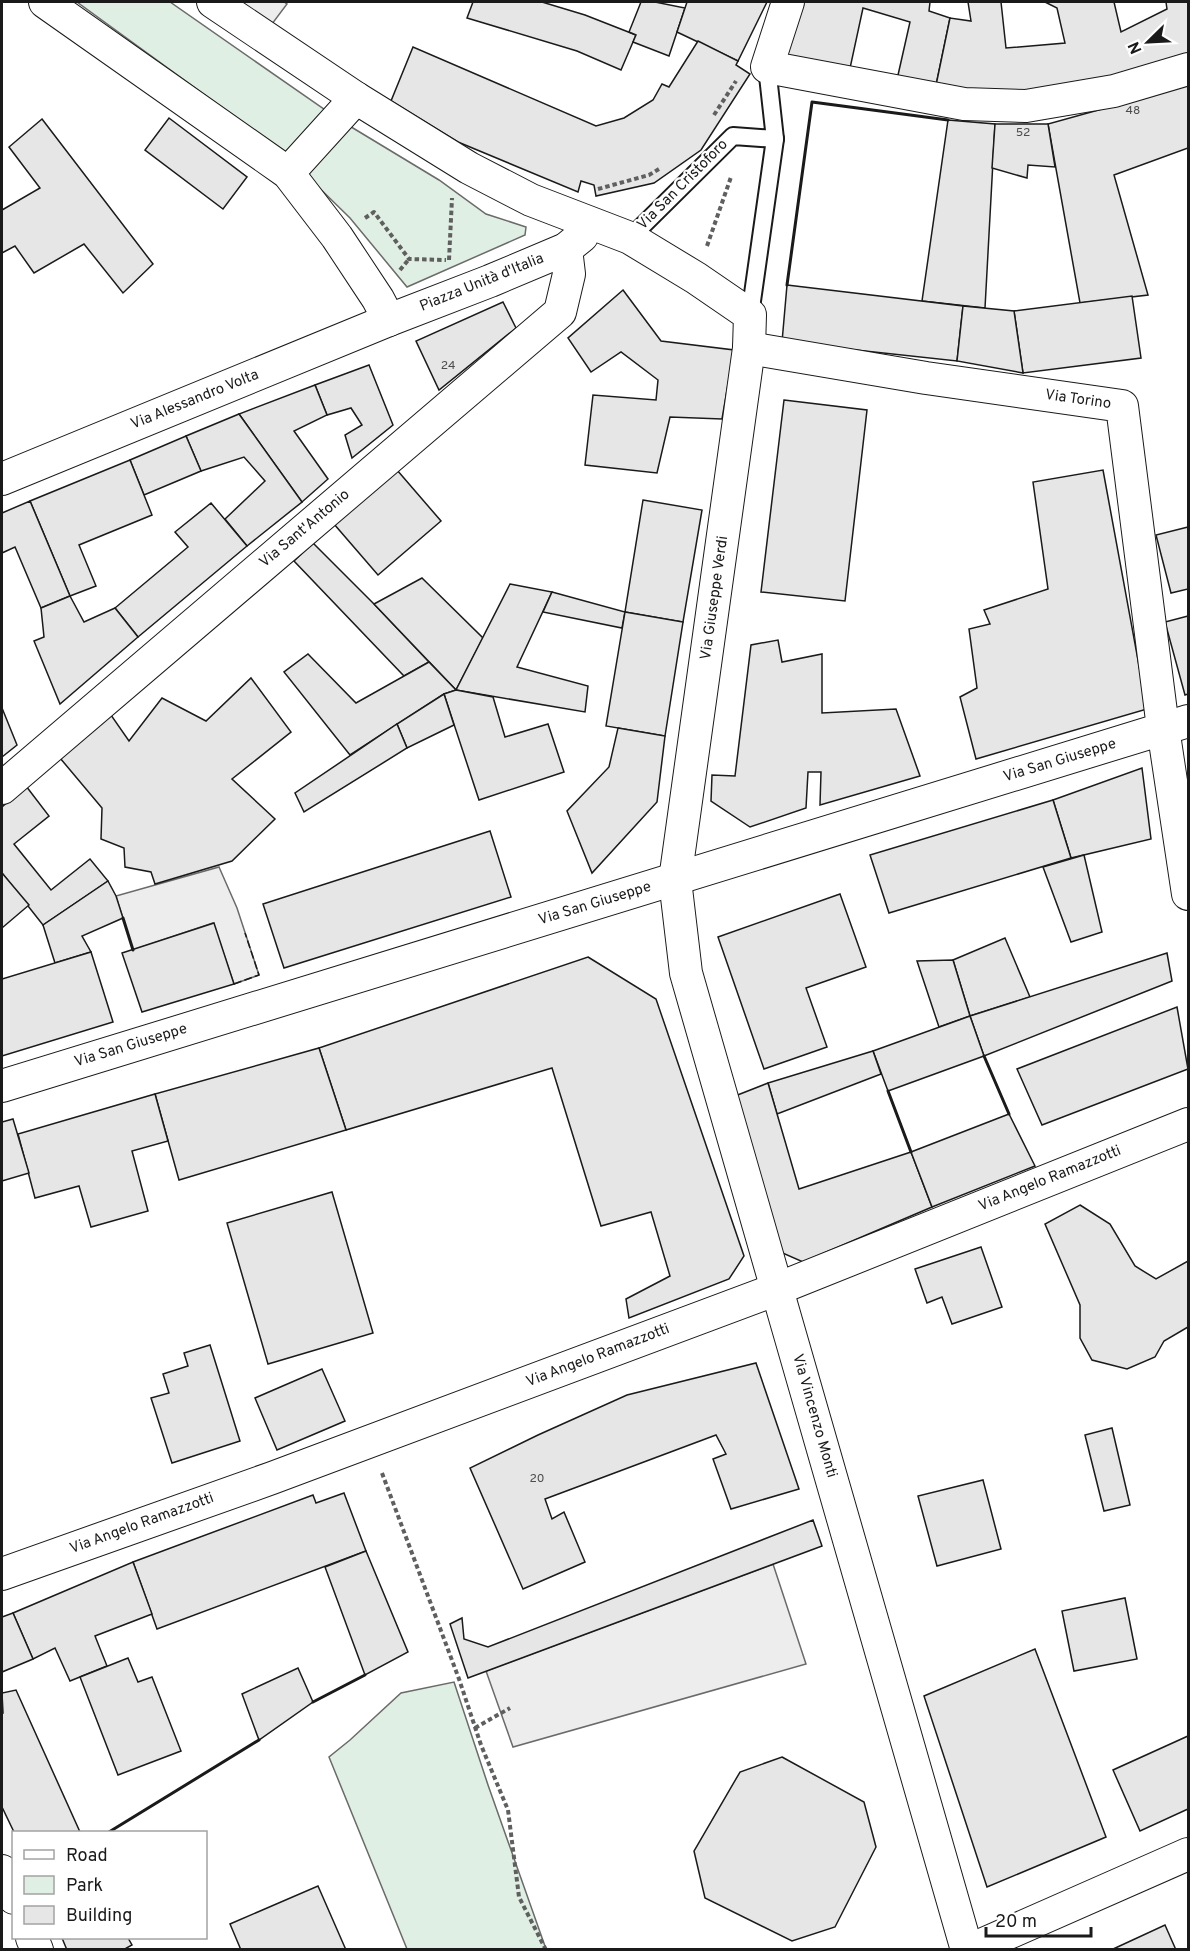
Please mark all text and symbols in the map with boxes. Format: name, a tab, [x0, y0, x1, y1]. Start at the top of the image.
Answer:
north arrow	[1118, 12, 1178, 72]
text: N	[1125, 38, 1148, 57]
house number: 48	[1126, 103, 1140, 119]
house number: 52	[1016, 125, 1030, 141]
street label: Via San Cristoforo	[634, 136, 732, 234]
street label: Piazza Unità d'Italia	[417, 249, 547, 317]
house number: 24	[441, 358, 455, 374]
street label: Via Alessandro Volta	[128, 366, 262, 434]
street label: Via Torino	[1044, 386, 1112, 414]
street label: Via Sant'Antonio	[256, 486, 354, 572]
street label: Via Giuseppe Verdi	[697, 535, 733, 661]
street label: Via San Giuseppe	[1001, 735, 1119, 787]
street label: Via San Giuseppe	[536, 878, 654, 930]
street label: Via San Giuseppe	[72, 1020, 190, 1072]
street label: Via Angelo Ramazzotti	[976, 1142, 1124, 1216]
street label: Via Angelo Ramazzotti	[524, 1320, 672, 1392]
street label: Via Vincenzo Monti	[787, 1352, 841, 1480]
house number: 20	[529, 1471, 545, 1487]
street label: Via Angelo Ramazzotti	[67, 1489, 217, 1559]
legend	[12, 1831, 207, 1939]
text: Road	[66, 1845, 108, 1868]
text: Park	[66, 1875, 103, 1898]
scale bar	[986, 1900, 1091, 1938]
text: Building	[66, 1905, 132, 1928]
text: 20 m	[995, 1911, 1037, 1934]

